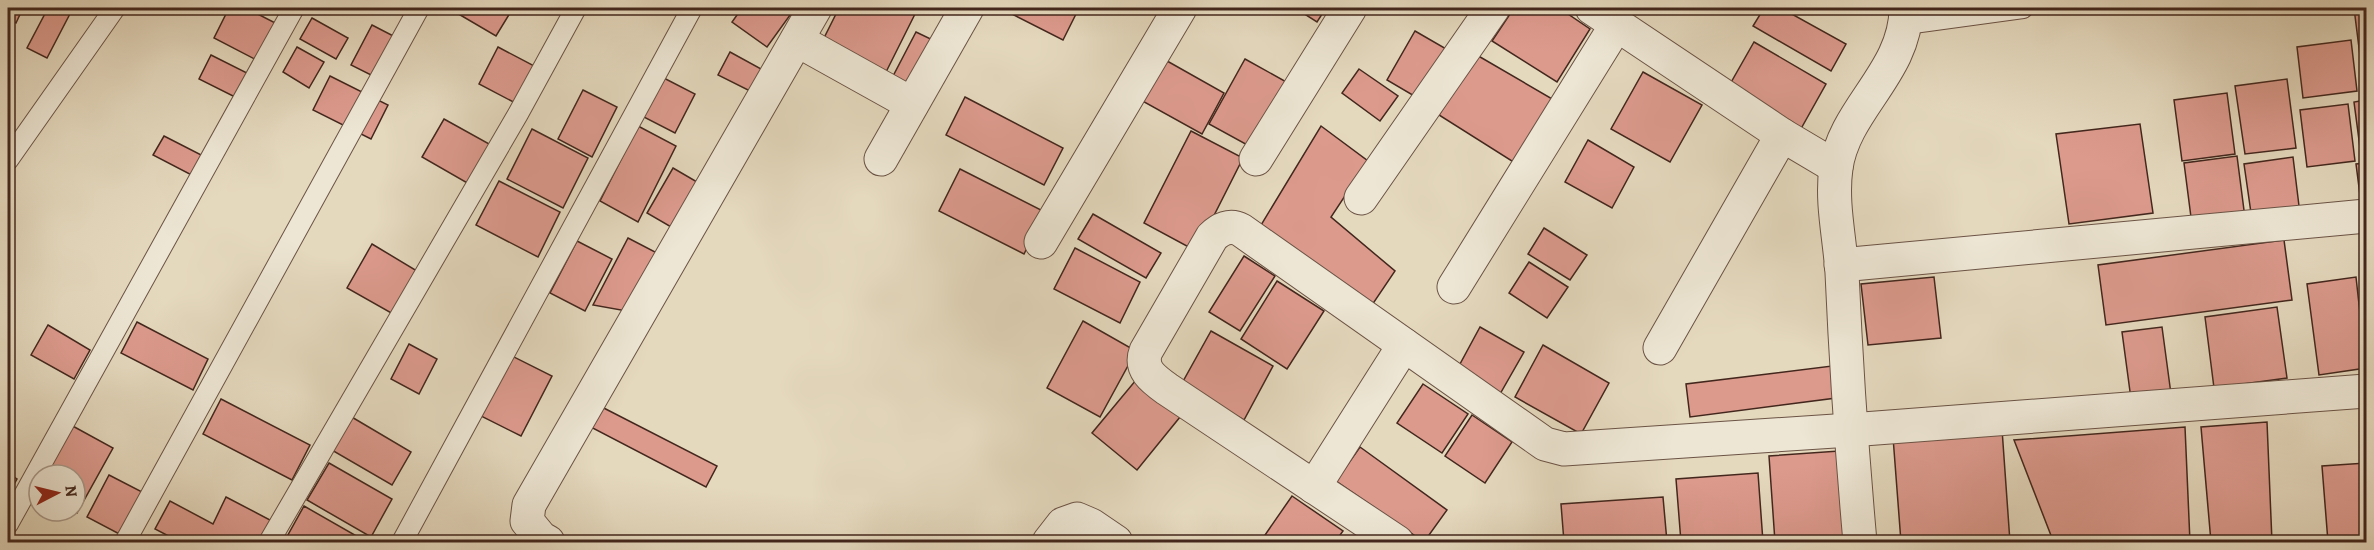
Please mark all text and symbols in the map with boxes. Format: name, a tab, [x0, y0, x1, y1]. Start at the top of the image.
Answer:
north arrow	[27, 463, 87, 523]
text: N	[59, 484, 83, 499]

